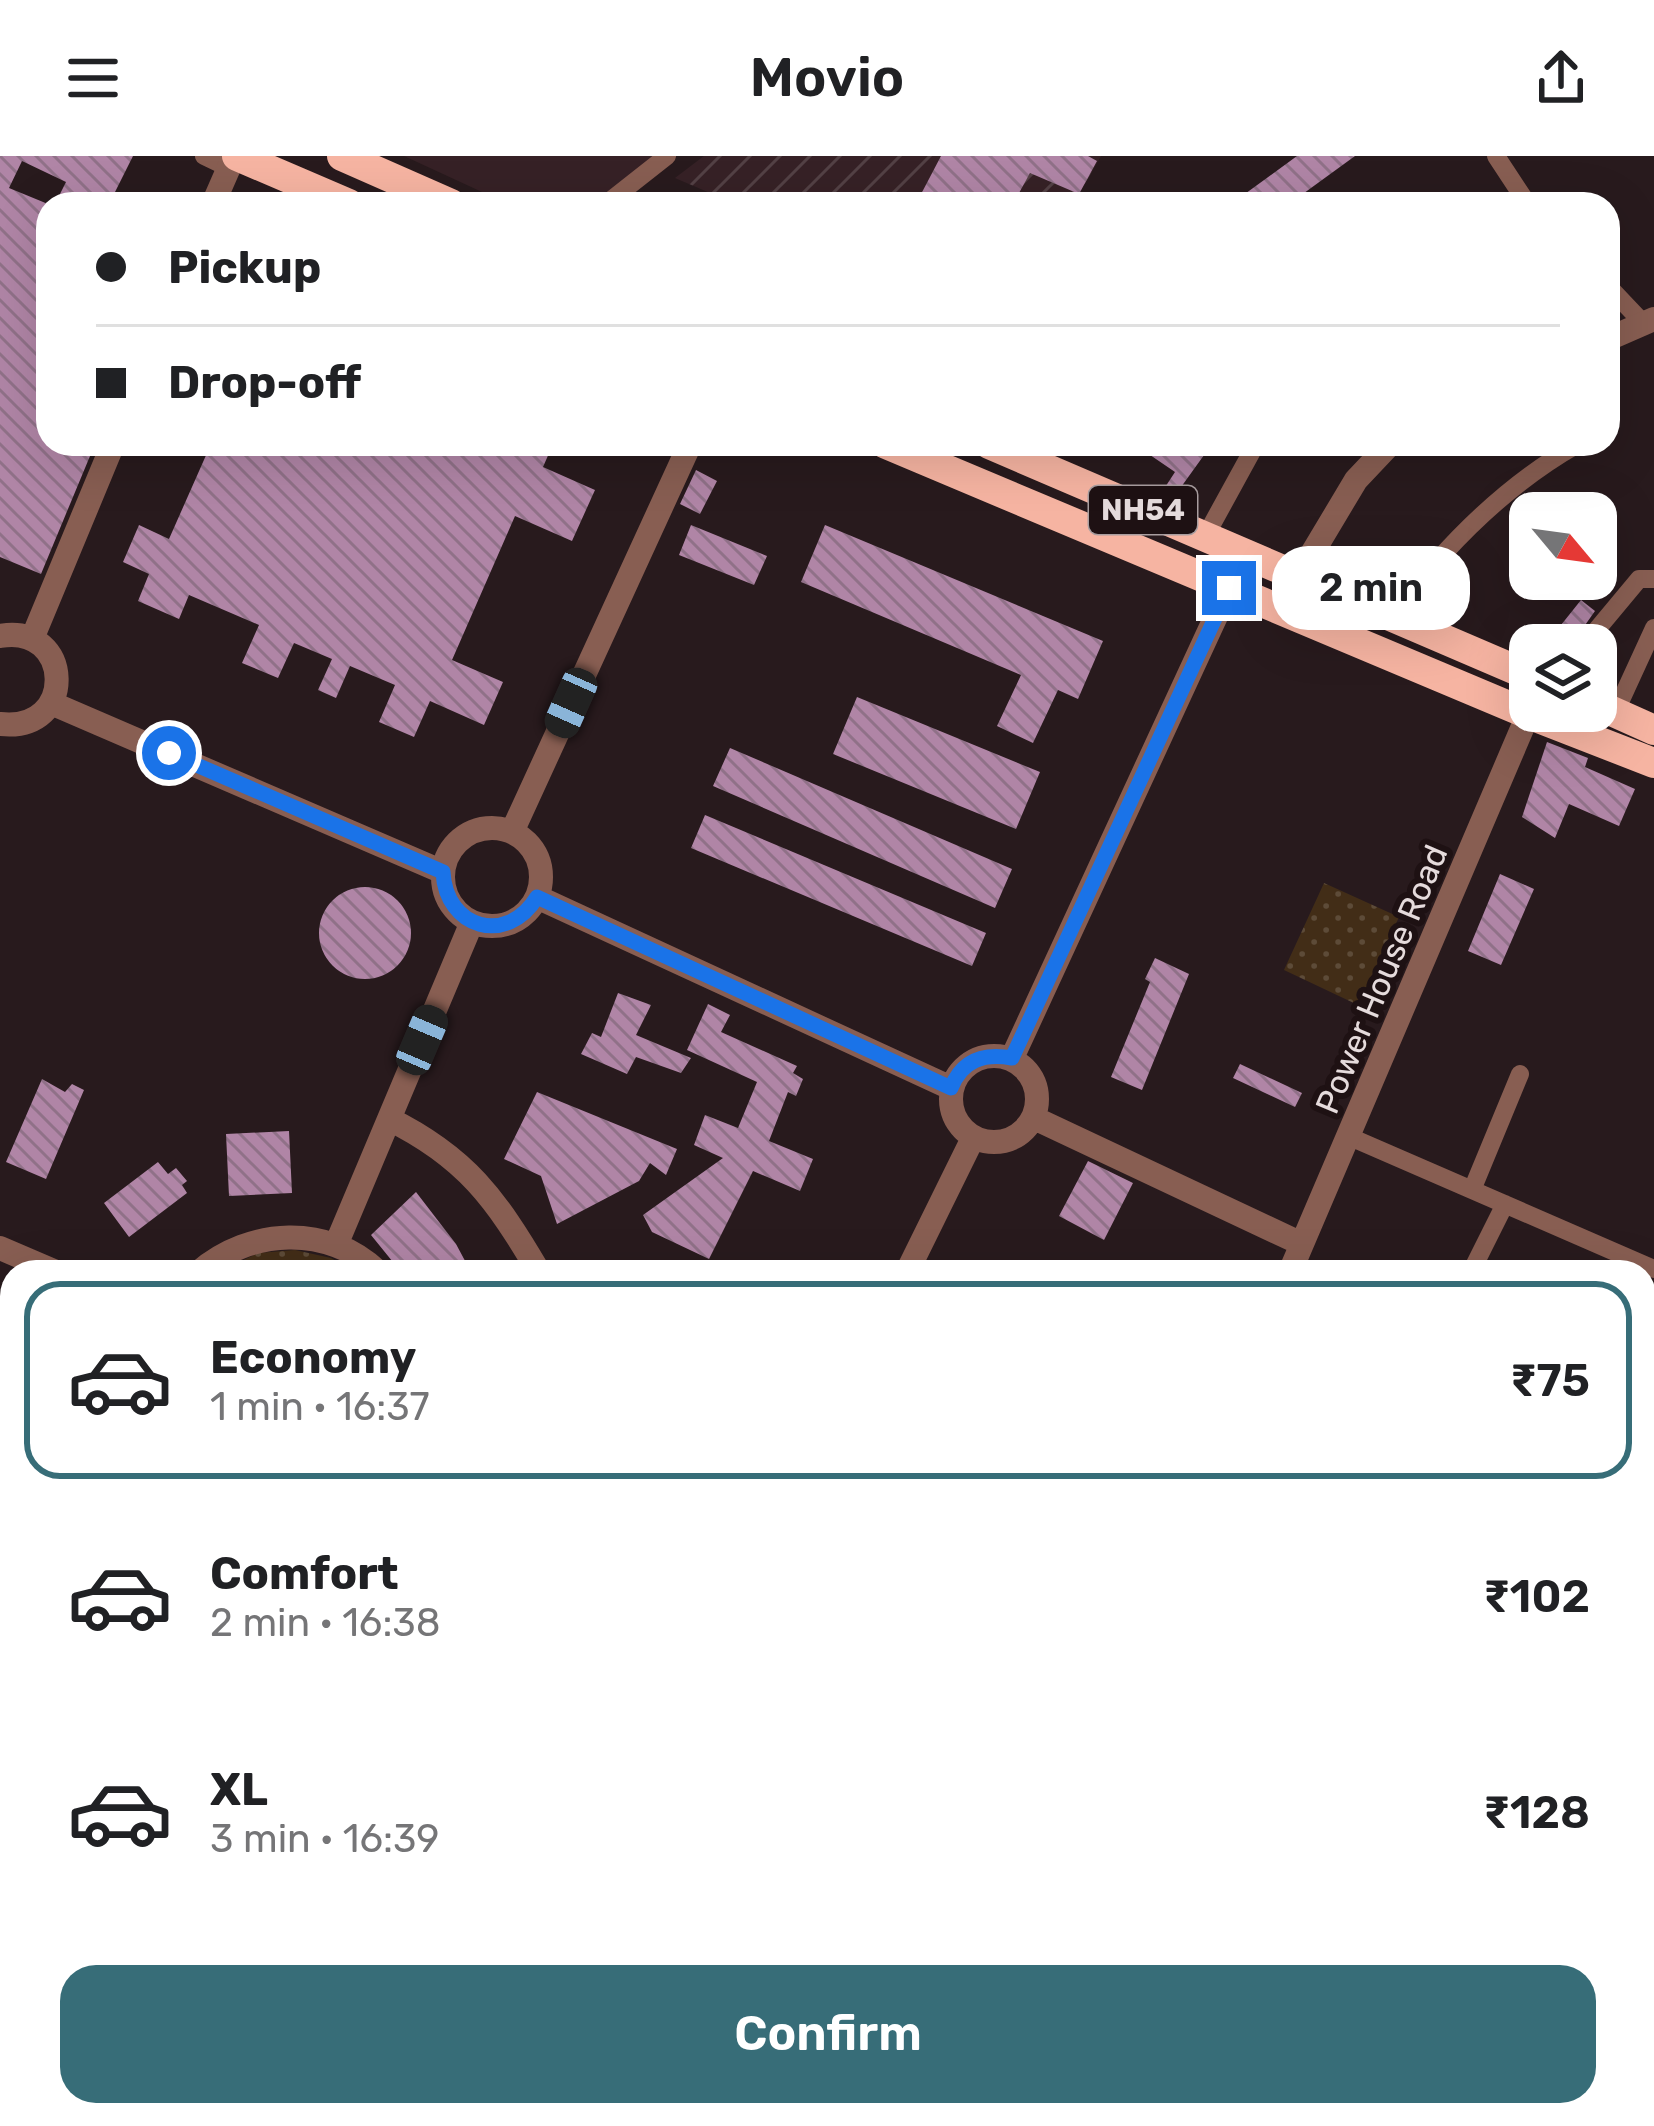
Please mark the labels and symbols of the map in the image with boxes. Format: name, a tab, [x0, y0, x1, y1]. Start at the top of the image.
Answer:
road number: NH54	[1089, 486, 1197, 534]
north arrow	[1509, 492, 1617, 600]
callout: 2 min	[1271, 546, 1469, 630]
route end	[1202, 561, 1256, 615]
car	[540, 663, 602, 743]
route start	[142, 726, 196, 780]
street label: Power House Road	[1307, 839, 1456, 1119]
car	[391, 1000, 453, 1080]

